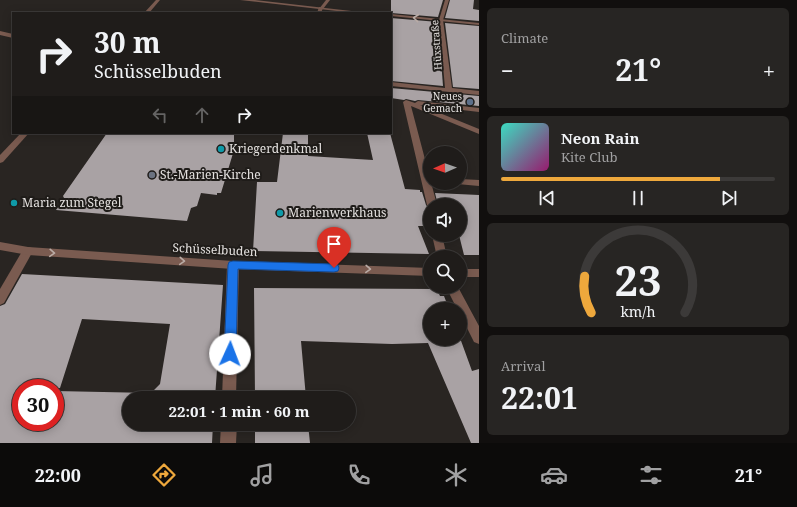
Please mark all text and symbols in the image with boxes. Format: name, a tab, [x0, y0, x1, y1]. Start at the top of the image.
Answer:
one-way arrow	[413, 14, 419, 23]
street label: Hüxstraße	[427, 20, 445, 70]
text: 30 m	[94, 23, 161, 61]
icon: right	[28, 28, 80, 80]
text: Climate	[501, 29, 548, 47]
text: 21°	[615, 49, 661, 90]
text: −	[501, 55, 514, 85]
text: +	[763, 55, 775, 85]
text: Schüsselbuden	[94, 59, 222, 83]
place label: Neues Gemach	[423, 89, 463, 115]
marker: Neues Gemach	[465, 97, 475, 107]
icon: left	[149, 104, 171, 126]
icon: ahead	[191, 104, 213, 126]
icon: right	[233, 104, 255, 126]
text: Neon Rain	[561, 128, 639, 148]
place label: Kriegerdenkmal	[229, 140, 322, 157]
marker: Kriegerdenkmal	[216, 144, 226, 154]
north arrow	[423, 146, 467, 190]
map controls	[423, 146, 467, 346]
text: Kite Club	[561, 148, 617, 166]
place label: St.-Marien-Kirche	[160, 166, 261, 183]
marker: St.-Marien-Kirche	[147, 170, 157, 180]
icon: previous	[536, 187, 558, 209]
icon: pause	[627, 187, 649, 209]
icon: next	[718, 187, 740, 209]
place label: Maria zum Stegel	[22, 194, 122, 211]
marker: Maria zum Stegel	[9, 198, 19, 208]
button: sound	[423, 198, 467, 242]
place label: Marienwerkhaus	[288, 204, 387, 221]
marker: Marienwerkhaus	[275, 208, 285, 218]
pin	[317, 227, 351, 268]
icon: arrive	[323, 233, 345, 255]
street label: Schüsselbuden	[172, 239, 258, 260]
one-way arrow	[49, 248, 55, 257]
button: search	[423, 250, 467, 294]
text: 23	[614, 252, 662, 308]
one-way arrow	[179, 257, 185, 266]
one-way arrow	[365, 265, 371, 273]
button: +	[423, 302, 467, 346]
text: km/h	[620, 302, 656, 321]
position arrow	[209, 333, 251, 375]
text: Arrival	[501, 357, 545, 375]
text: 22:01	[501, 377, 578, 418]
speed limit sign: 30	[12, 379, 64, 431]
text: 22:01 · 1 min · 60 m	[169, 401, 309, 421]
icon: directions	[150, 461, 178, 489]
icon: music	[248, 461, 276, 489]
icon: phone	[345, 461, 373, 489]
icon: climate	[442, 461, 470, 489]
icon: car	[540, 461, 568, 489]
icon: filters	[637, 461, 665, 489]
text: 22:00	[35, 463, 81, 487]
text: 21°	[735, 463, 762, 487]

